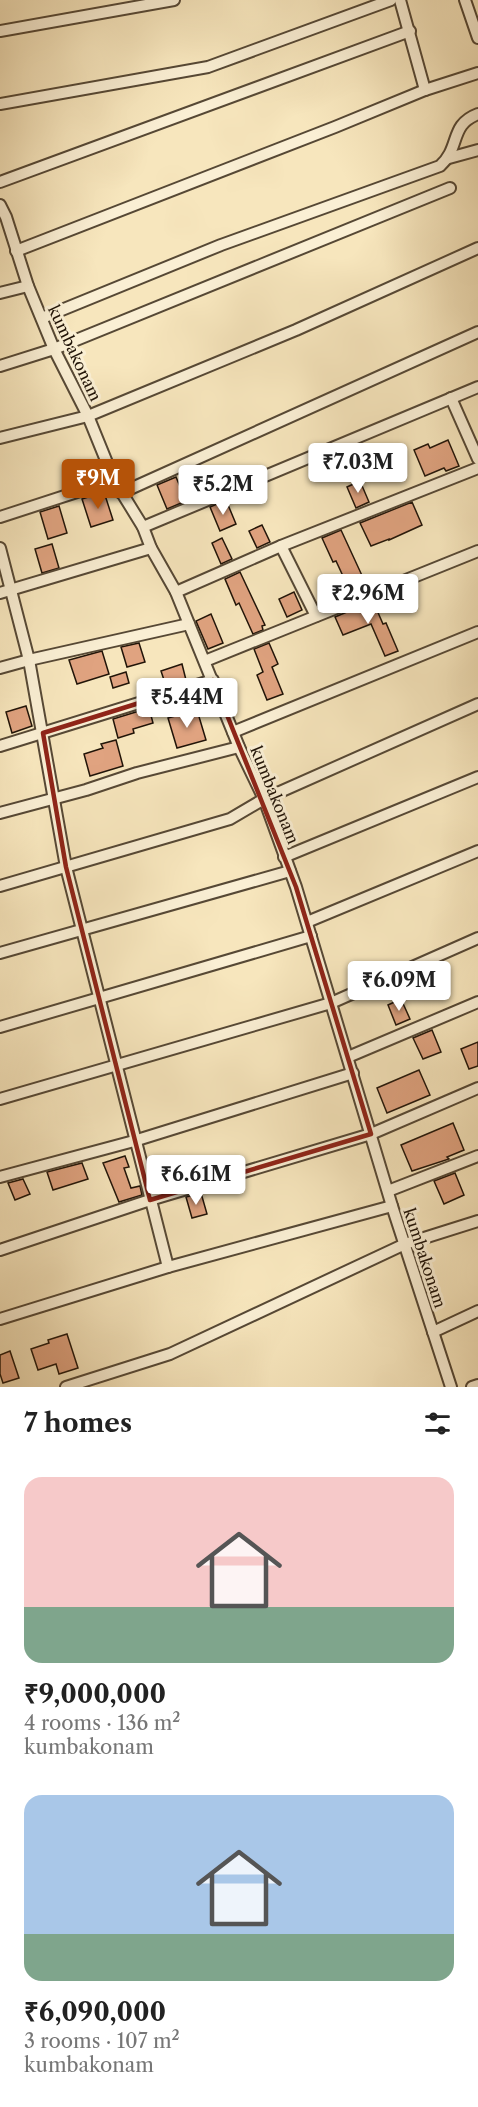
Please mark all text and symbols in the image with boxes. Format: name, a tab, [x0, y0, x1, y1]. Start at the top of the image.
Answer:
street label: kumbakonam	[44, 302, 106, 404]
pin: ₹7.03M	[309, 443, 407, 494]
text: ₹7.03M	[322, 450, 394, 474]
pin: ₹9M	[69, 459, 127, 510]
pin: ₹5.2M	[181, 465, 265, 516]
text: ₹9M	[76, 466, 120, 490]
text: ₹5.2M	[192, 472, 254, 496]
pin: ₹2.96M	[319, 574, 417, 625]
text: ₹2.96M	[331, 581, 405, 605]
pin: ₹5.44M	[138, 678, 236, 729]
text: ₹5.44M	[151, 685, 223, 709]
street label: kumbakonam	[246, 743, 304, 847]
pin: ₹6.09M	[350, 961, 448, 1012]
text: ₹6.09M	[362, 968, 436, 992]
pin: ₹6.61M	[147, 1155, 245, 1206]
text: ₹6.61M	[160, 1162, 232, 1186]
street label: kumbakonam	[399, 1206, 451, 1311]
text: 7 homes	[24, 1407, 132, 1439]
icon: filters	[421, 1407, 454, 1440]
icon: home	[185, 1516, 293, 1624]
text: ₹9,000,000	[24, 1678, 166, 1710]
text: 4 rooms · 136 m²	[24, 1711, 180, 1735]
text: kumbakonam	[24, 1735, 154, 1759]
icon: home	[185, 1834, 293, 1942]
text: ₹6,090,000	[24, 1996, 166, 2028]
text: 3 rooms · 107 m²	[24, 2029, 180, 2053]
text: kumbakonam	[24, 2053, 154, 2077]

